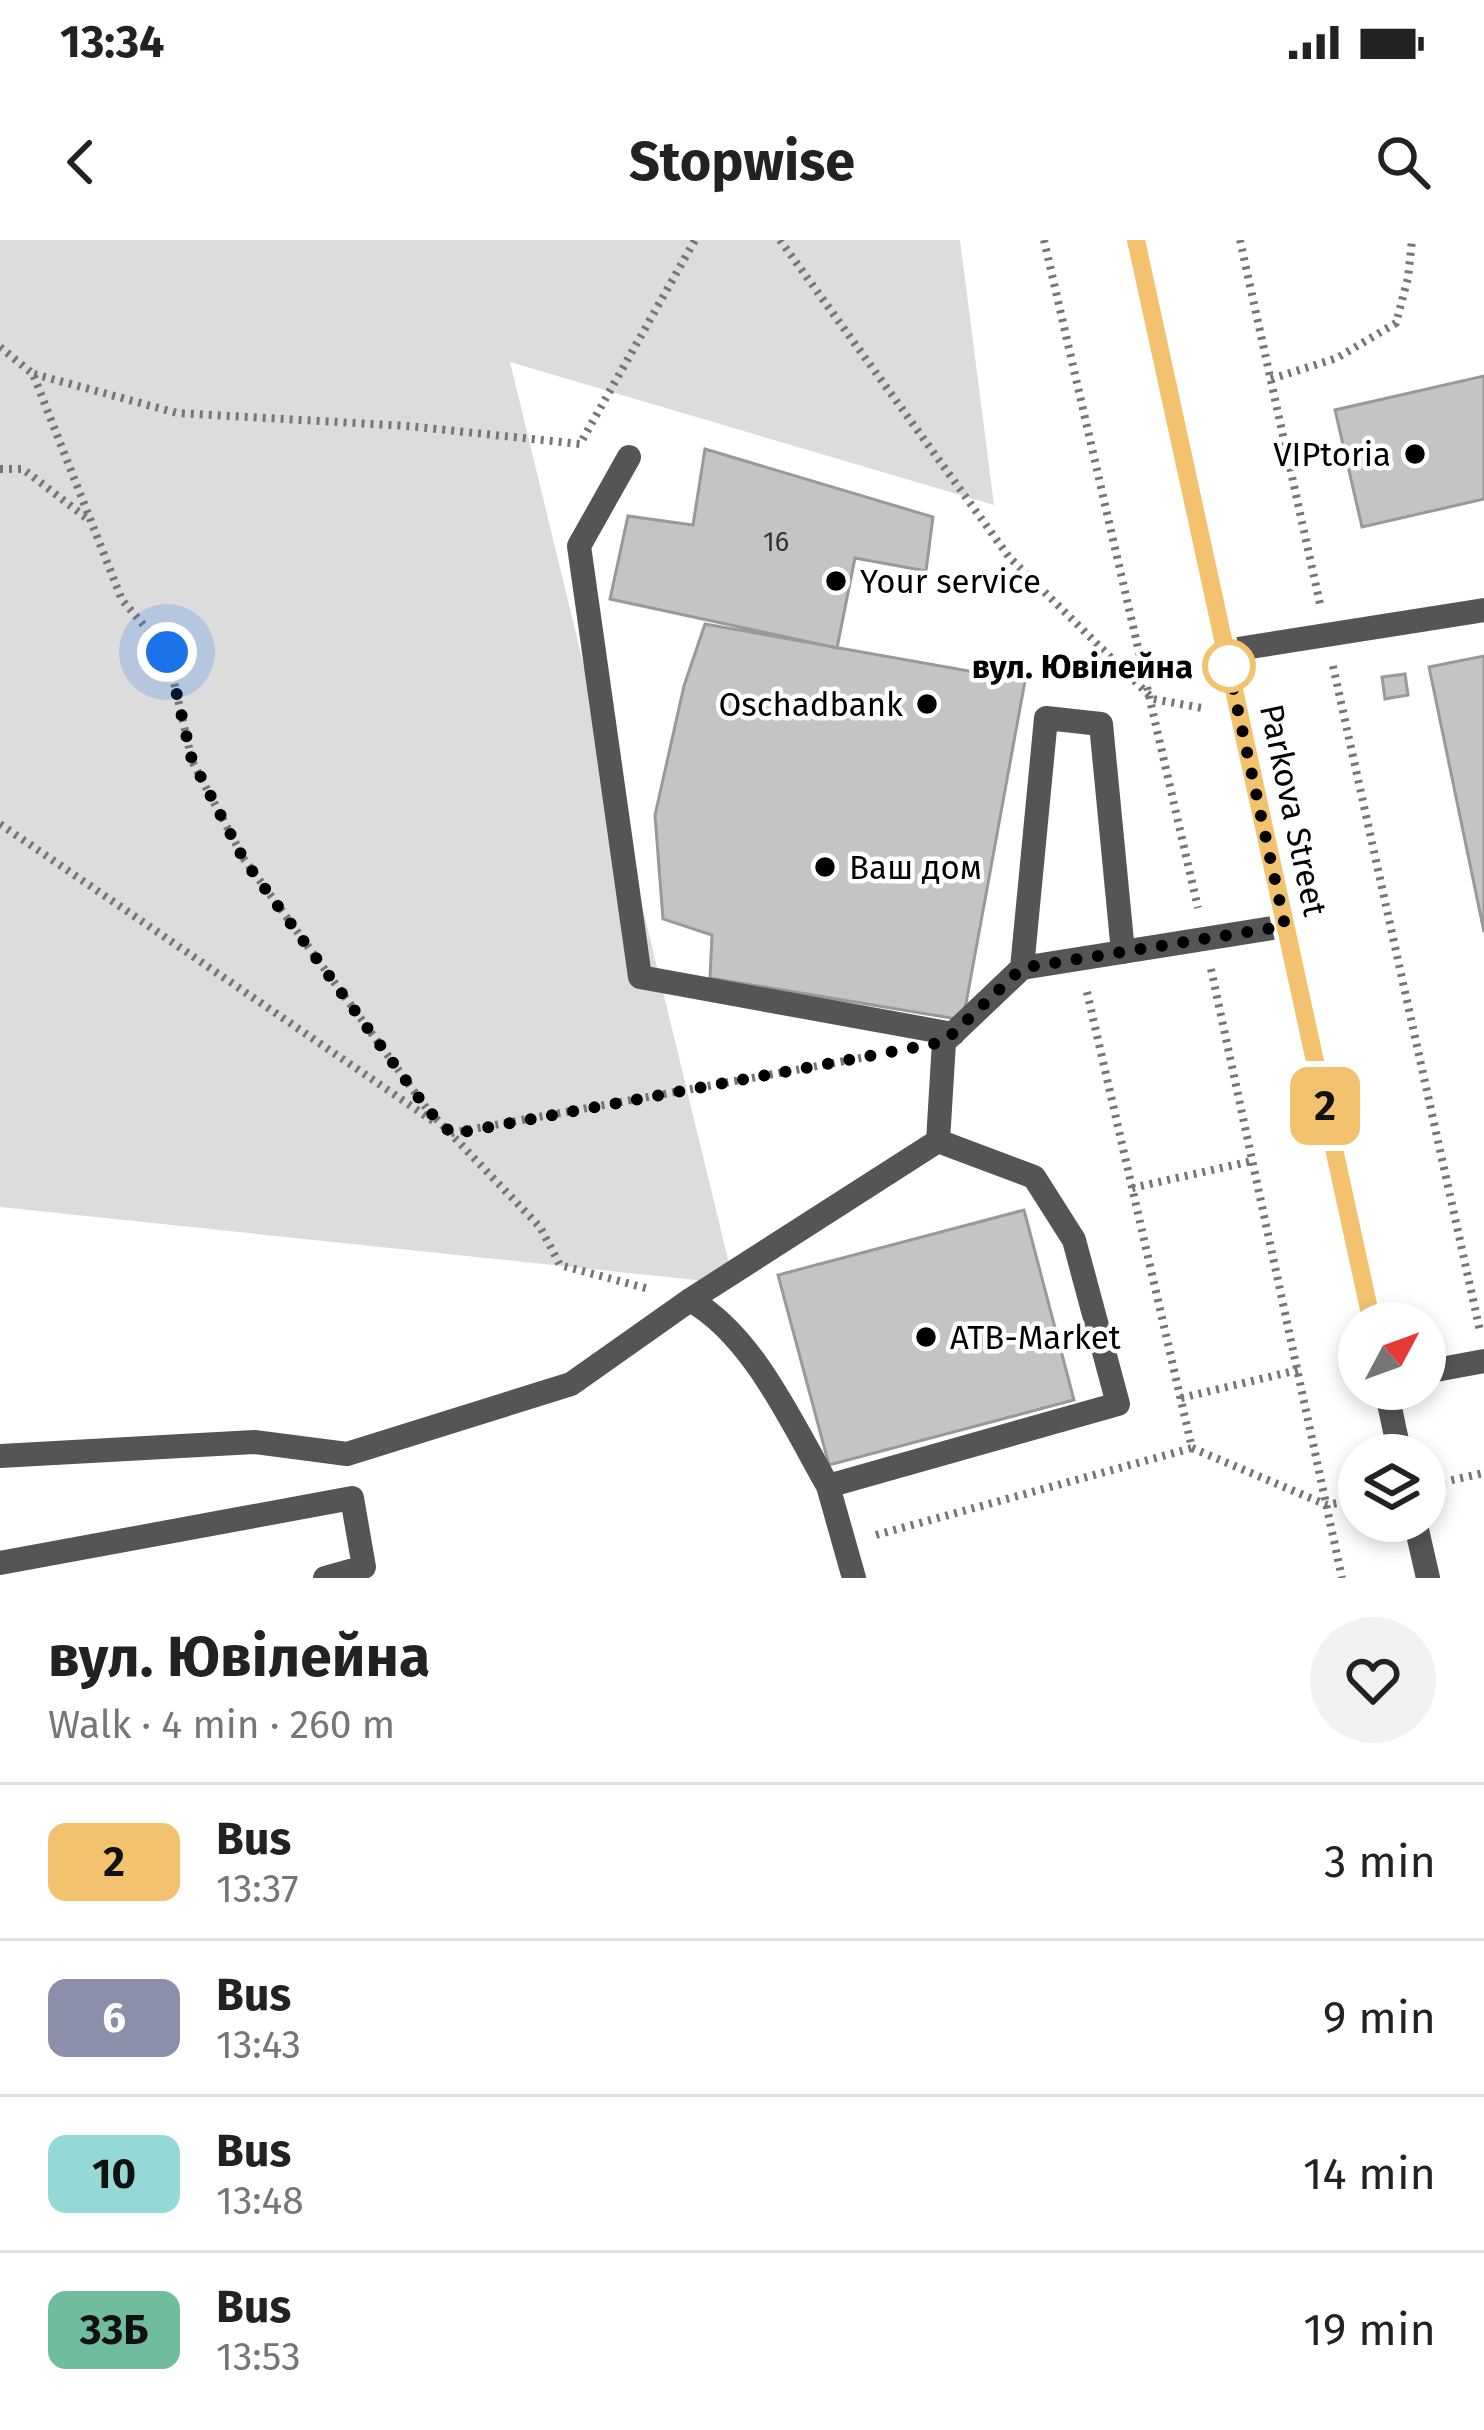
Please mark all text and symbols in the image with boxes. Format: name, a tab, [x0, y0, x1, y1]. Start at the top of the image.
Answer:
text: 13:34	[60, 15, 165, 69]
icon: back	[48, 129, 114, 195]
icon: search	[1370, 129, 1436, 195]
text: Stopwise	[629, 130, 855, 194]
place label: VIPtoria	[1273, 435, 1391, 475]
marker: VIPtoria	[1402, 441, 1428, 467]
house number: 16	[763, 526, 789, 558]
place label: Your service	[860, 562, 1041, 602]
marker: Your service	[823, 568, 849, 594]
your location	[137, 622, 197, 682]
marker: вул. Ювілейна	[1204, 641, 1254, 691]
place label: вул. Ювілейна	[972, 647, 1193, 687]
place label: Oschadbank	[718, 685, 903, 725]
marker: Oschadbank	[914, 691, 940, 717]
street label: Parkova Street	[1251, 701, 1335, 920]
place label: Ваш дом	[849, 848, 982, 888]
marker: Ваш дом	[812, 854, 838, 880]
line badge: 2	[1286, 1067, 1364, 1145]
text: 2	[1314, 1081, 1336, 1131]
north arrow	[1338, 1302, 1446, 1410]
map controls	[1338, 1302, 1446, 1542]
place label: ATB-Market	[950, 1318, 1121, 1358]
marker: ATB-Market	[913, 1324, 939, 1350]
button: layers	[1338, 1434, 1446, 1542]
button: heart	[1310, 1617, 1436, 1743]
text: вул. Ювілейна	[48, 1623, 430, 1691]
text: Walk · 4 min · 260 m	[48, 1702, 395, 1748]
text: Bus	[216, 1812, 291, 1866]
text: 3 min	[1324, 1835, 1436, 1889]
text: 2	[103, 1837, 125, 1887]
text: 13:37	[216, 1866, 299, 1912]
text: Bus	[216, 1968, 291, 2022]
text: 9 min	[1323, 1991, 1436, 2045]
text: 6	[102, 1993, 126, 2043]
text: 13:43	[216, 2022, 301, 2068]
text: Bus	[216, 2124, 291, 2178]
text: 14 min	[1303, 2147, 1436, 2201]
text: 10	[92, 2149, 136, 2199]
text: 13:48	[216, 2178, 304, 2224]
text: Bus	[216, 2280, 291, 2334]
text: 19 min	[1303, 2303, 1436, 2357]
text: 33Б	[80, 2305, 148, 2355]
text: 13:53	[216, 2334, 301, 2380]

